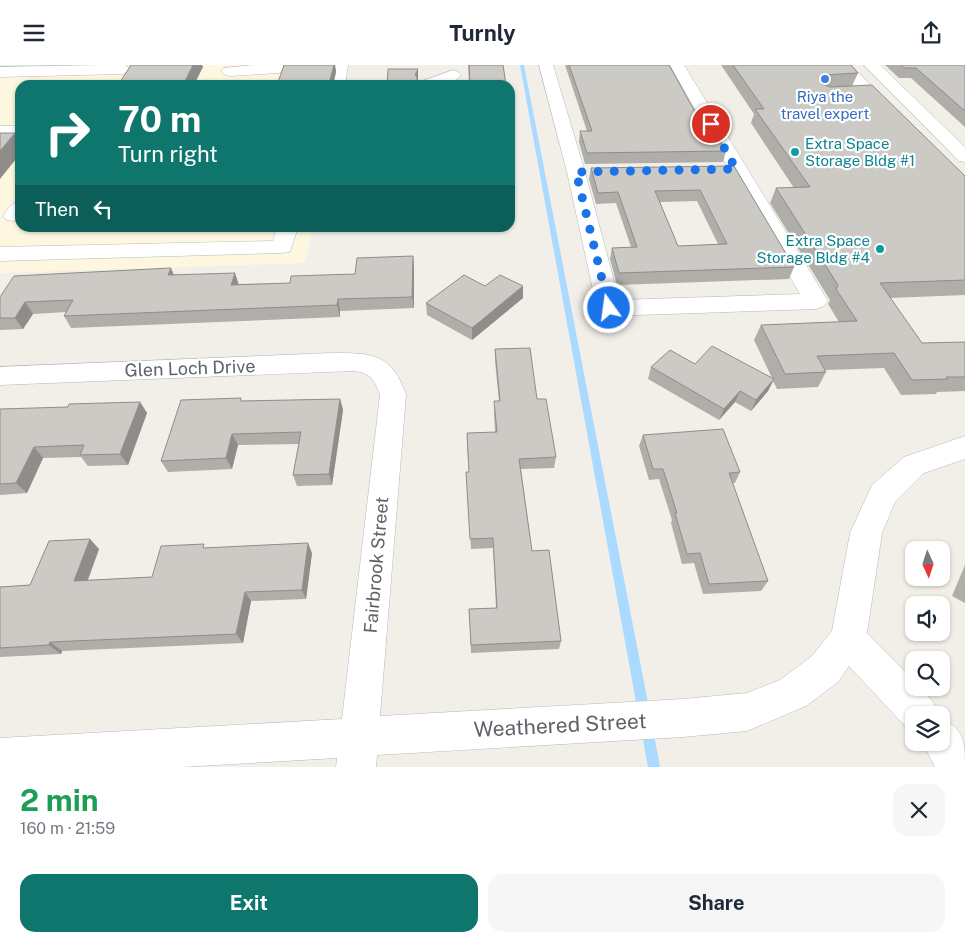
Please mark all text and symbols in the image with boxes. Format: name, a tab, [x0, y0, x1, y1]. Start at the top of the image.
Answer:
icon: menu	[20, 19, 48, 47]
icon: share	[917, 19, 945, 47]
text: Turnly	[449, 20, 516, 46]
marker: Riya the travel expert	[819, 73, 831, 85]
place label: Riya the travel expert	[781, 88, 870, 122]
text: 70 m	[118, 99, 201, 140]
icon: right	[35, 100, 100, 165]
pin	[690, 103, 732, 145]
icon: arrive	[697, 110, 725, 138]
place label: Extra Space Storage Bldg #1	[805, 135, 915, 169]
text: Turn right	[118, 141, 218, 167]
marker: Extra Space Storage Bldg #1	[789, 146, 801, 158]
icon: left	[89, 195, 117, 223]
text: Then	[35, 198, 79, 220]
place label: Extra Space Storage Bldg #4	[757, 232, 870, 266]
marker: Extra Space Storage Bldg #4	[874, 243, 886, 255]
position arrow	[582, 281, 634, 333]
street label: Glen Loch Drive	[124, 355, 256, 381]
street label: Fairbrook Street	[360, 496, 392, 634]
north arrow	[905, 541, 950, 586]
map controls	[905, 541, 950, 751]
button: sound	[905, 596, 950, 641]
button: search	[905, 651, 950, 696]
button: layers	[905, 706, 950, 751]
street label: Weathered Street	[473, 708, 647, 742]
text: 2 min	[20, 782, 99, 818]
button: close	[893, 784, 945, 836]
text: 160 m · 21:59	[20, 819, 115, 838]
button: Exit	[20, 874, 478, 932]
button: Share	[488, 874, 945, 932]

